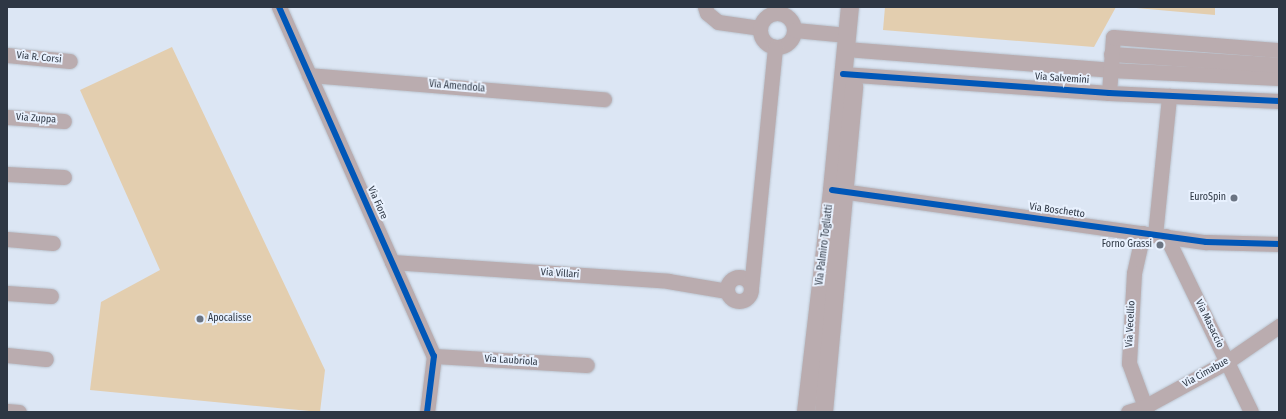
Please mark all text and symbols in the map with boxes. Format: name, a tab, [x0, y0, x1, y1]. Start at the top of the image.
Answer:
street label: Via R. Corsi	[16, 50, 62, 66]
street label: Via Salvemini	[1034, 71, 1090, 87]
street label: Via Amendola	[429, 79, 485, 95]
street label: Via Zuppa	[16, 112, 56, 126]
street label: Via Fiore	[364, 185, 390, 221]
place label: EuroSpin	[1190, 192, 1226, 204]
marker: EuroSpin	[1229, 193, 1239, 203]
street label: Via Boschetto	[1028, 201, 1086, 221]
street label: Via Palmiro Togliatti	[814, 204, 836, 286]
place label: Forno Grassi	[1102, 239, 1152, 251]
marker: Forno Grassi	[1155, 240, 1165, 250]
street label: Via Villari	[540, 267, 580, 281]
street label: Via Masaccio	[1192, 298, 1226, 350]
street label: Via Vecellio	[1124, 300, 1138, 348]
place label: Apocalisse	[208, 313, 251, 325]
marker: Apocalisse	[195, 314, 205, 324]
street label: Via Laubriola	[484, 353, 538, 369]
street label: Via Cimabue	[1181, 356, 1231, 390]

